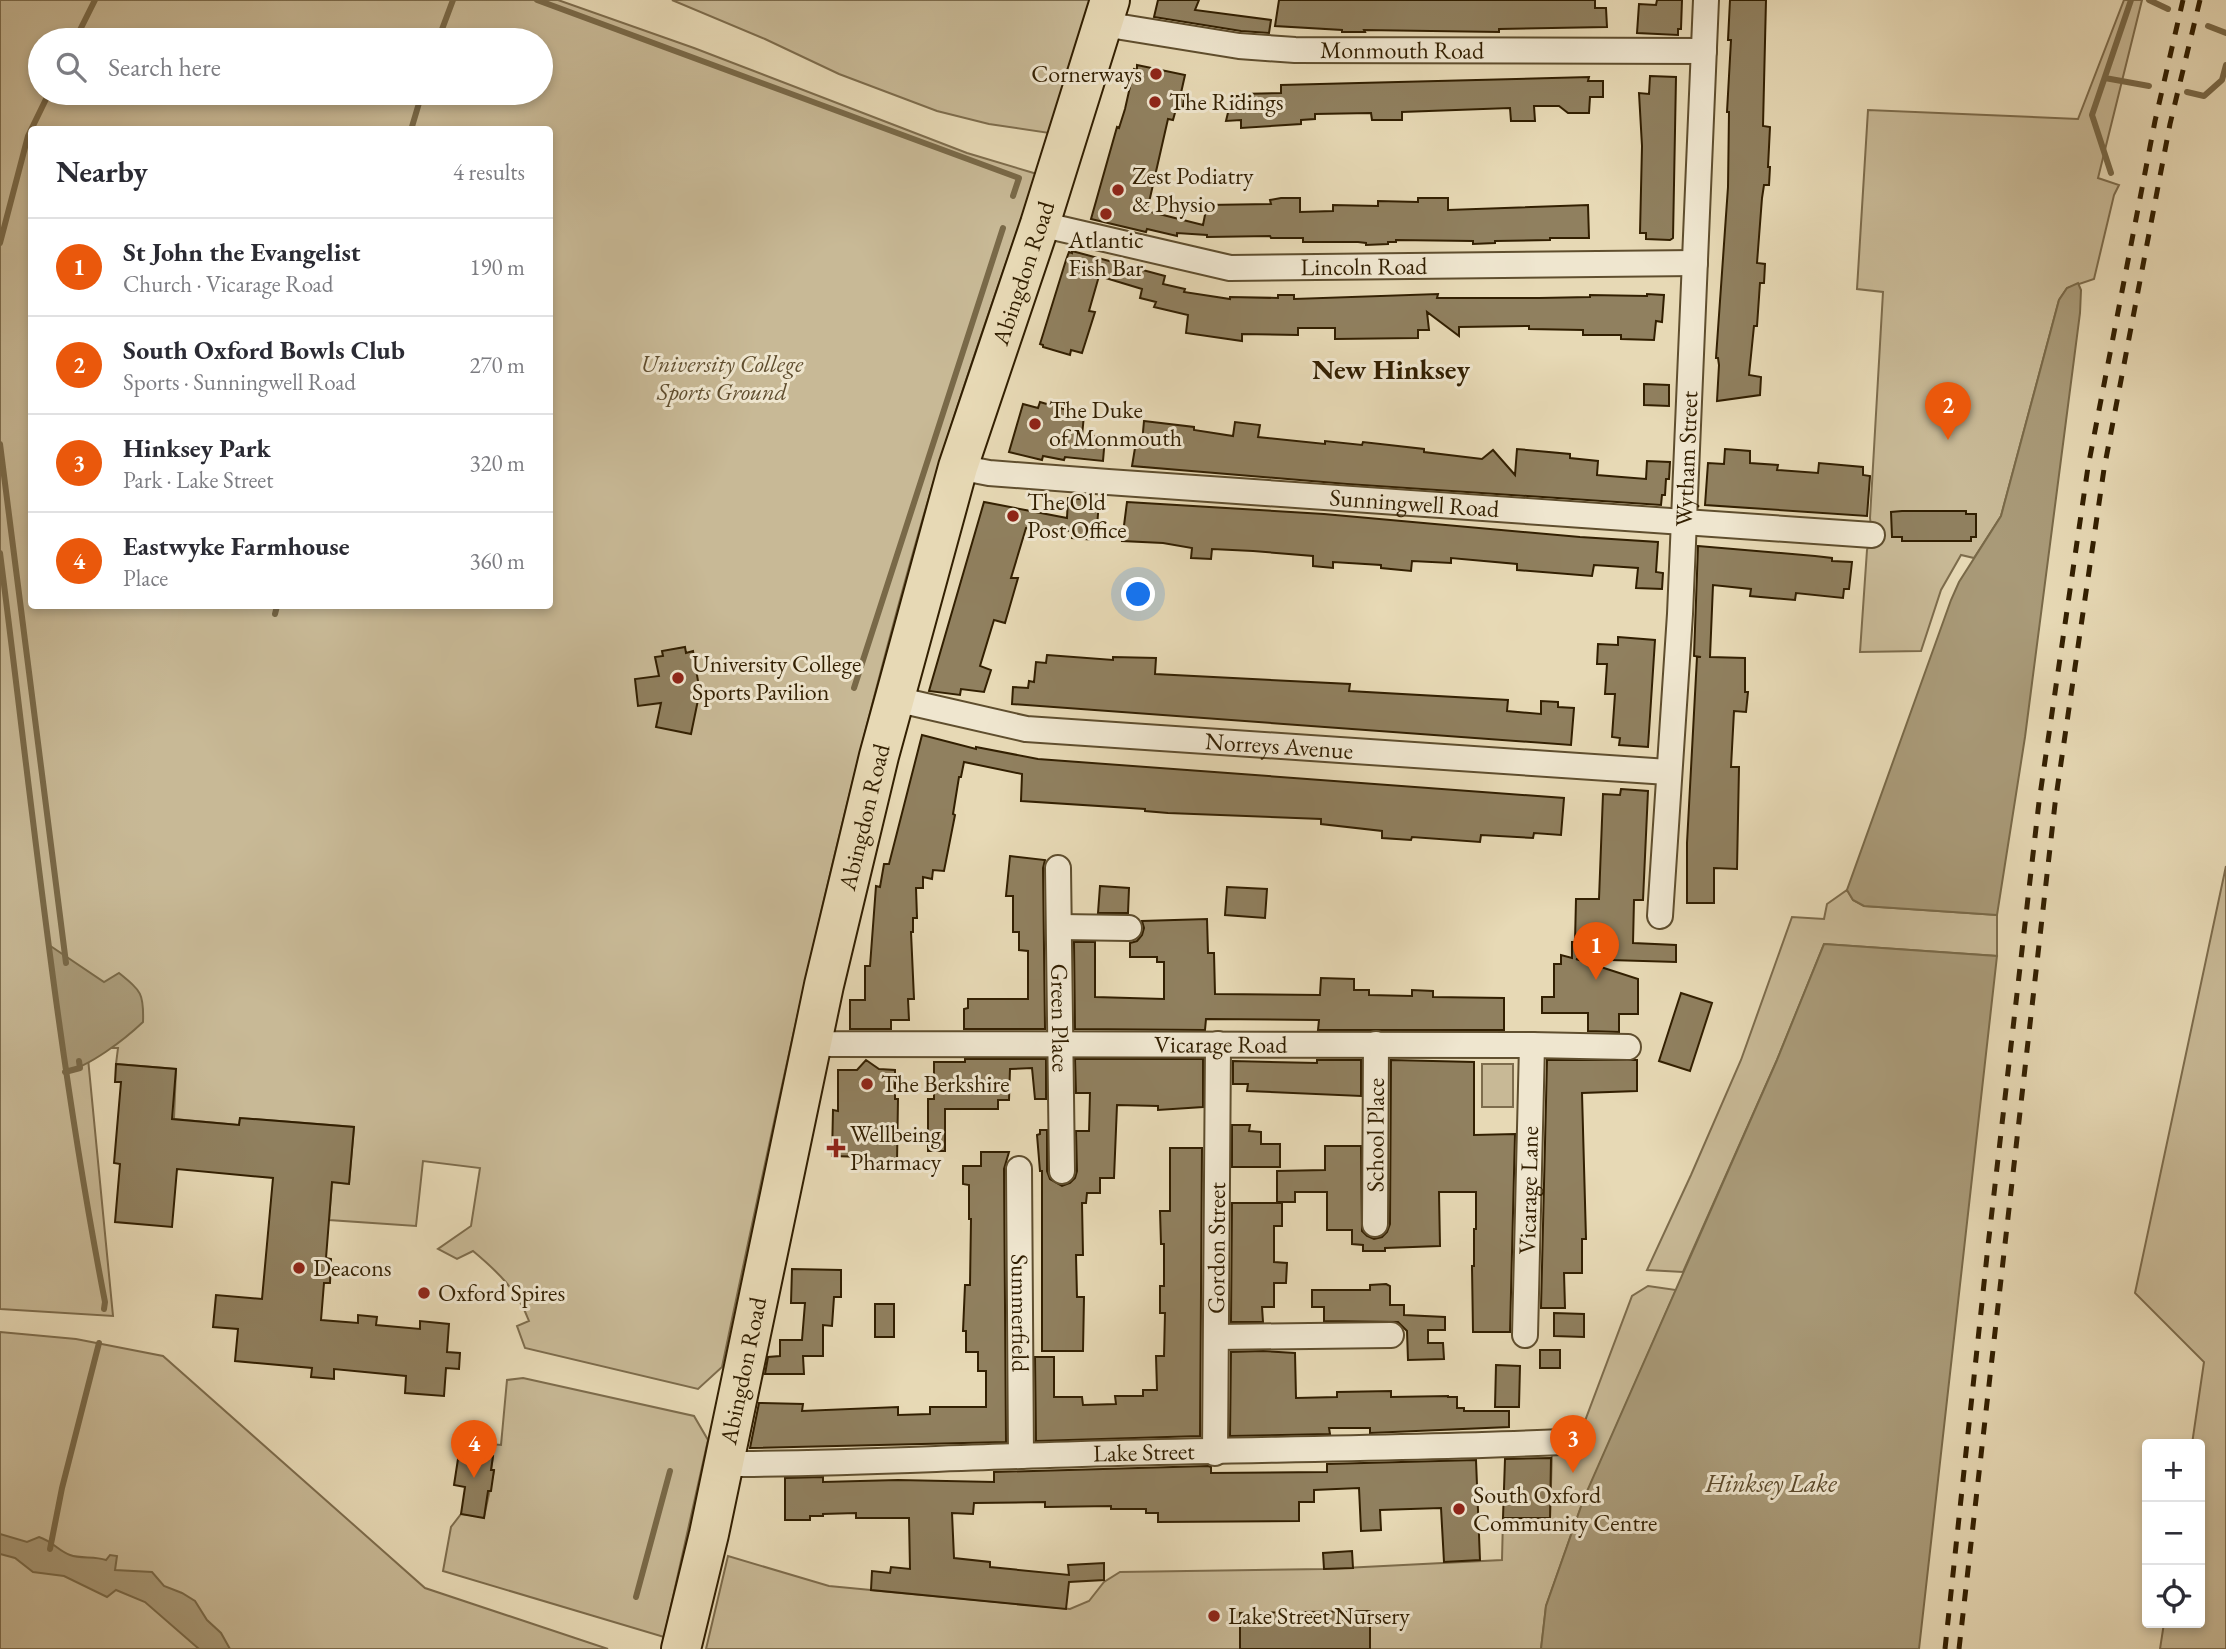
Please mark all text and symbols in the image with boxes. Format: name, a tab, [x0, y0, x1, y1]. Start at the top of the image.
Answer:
search box	[28, 28, 553, 105]
street label: Monmouth Road	[1320, 34, 1485, 65]
icon: search	[52, 48, 90, 86]
text: Search here	[108, 50, 221, 84]
place label: Cornerways	[1031, 58, 1142, 89]
marker: Cornerways	[1148, 66, 1164, 82]
place label: The Ridings	[1169, 86, 1283, 117]
marker: The Ridings	[1147, 94, 1163, 110]
text: Nearby	[56, 152, 148, 191]
text: 4 results	[453, 157, 525, 187]
place label: Zest Podiatry & Physio	[1132, 160, 1254, 219]
marker: Zest Podiatry & Physio	[1110, 182, 1126, 198]
street label: Abingdon Road	[984, 196, 1061, 350]
marker: Atlantic Fish Bar	[1098, 206, 1114, 222]
place label: Atlantic Fish Bar	[1067, 224, 1144, 283]
text: St John the Evangelist	[123, 235, 361, 269]
street label: Lincoln Road	[1300, 250, 1428, 282]
text: 1	[73, 252, 85, 282]
text: 190 m	[469, 252, 525, 282]
text: Church · Vicarage Road	[123, 269, 333, 299]
text: South Oxford Bowls Club	[123, 333, 405, 367]
park label: University College Sports Ground	[641, 348, 804, 407]
text: 2	[73, 350, 85, 380]
text: 270 m	[469, 350, 525, 380]
district label: New Hinksey	[1312, 351, 1471, 387]
text: Sports · Sunningwell Road	[123, 367, 356, 397]
pin: 2	[1925, 382, 1971, 440]
street label: Wytham Street	[1668, 390, 1704, 527]
place label: The Duke of Monmouth	[1049, 394, 1182, 453]
marker: The Duke of Monmouth	[1027, 416, 1043, 432]
text: Hinksey Park	[123, 431, 271, 465]
text: 3	[73, 448, 85, 478]
text: 320 m	[469, 448, 525, 478]
text: Park · Lake Street	[123, 465, 274, 495]
street label: Sunningwell Road	[1328, 481, 1501, 524]
place label: The Old Post Office	[1027, 486, 1127, 545]
marker: The Old Post Office	[1005, 508, 1021, 524]
text: Eastwyke Farmhouse	[123, 529, 350, 563]
text: 4	[73, 546, 85, 576]
text: 360 m	[469, 546, 525, 576]
text: Place	[123, 563, 168, 593]
your location	[1121, 577, 1155, 611]
place label: University College Sports Pavilion	[692, 648, 861, 707]
marker: University College Sports Pavilion	[670, 670, 686, 686]
street label: Norreys Avenue	[1204, 725, 1354, 766]
street label: Abingdon Road	[831, 739, 897, 894]
pin: 1	[1573, 922, 1619, 980]
street label: Green Place	[1044, 963, 1077, 1073]
street label: Vicarage Road	[1154, 1028, 1288, 1060]
place label: The Berkshire	[881, 1068, 1010, 1099]
marker: The Berkshire	[859, 1076, 875, 1092]
street label: School Place	[1359, 1078, 1391, 1192]
place label: Wellbeing Pharmacy	[850, 1118, 942, 1177]
street label: Vicarage Lane	[1511, 1125, 1545, 1255]
marker: Wellbeing Pharmacy	[828, 1140, 844, 1156]
street label: Gordon Street	[1200, 1182, 1232, 1314]
place label: Deacons	[313, 1252, 392, 1283]
street label: Summerfield	[1005, 1254, 1036, 1373]
marker: Deacons	[291, 1260, 307, 1276]
place label: Oxford Spires	[438, 1277, 565, 1308]
marker: Oxford Spires	[416, 1285, 432, 1301]
street label: Abingdon Road	[712, 1293, 773, 1448]
pin: 3	[1550, 1415, 1596, 1473]
pin: 4	[451, 1420, 497, 1478]
street label: Lake Street	[1092, 1435, 1196, 1469]
map controls	[2142, 1439, 2205, 1628]
button: +	[2142, 1439, 2205, 1502]
water label: Hinksey Lake	[1704, 1466, 1838, 1500]
place label: South Oxford Community Centre	[1473, 1479, 1657, 1538]
marker: South Oxford Community Centre	[1451, 1501, 1467, 1517]
button: −	[2142, 1502, 2205, 1565]
button: locate	[2142, 1565, 2205, 1628]
place label: Lake Street Nursery	[1228, 1600, 1410, 1631]
marker: Lake Street Nursery	[1206, 1608, 1222, 1624]

